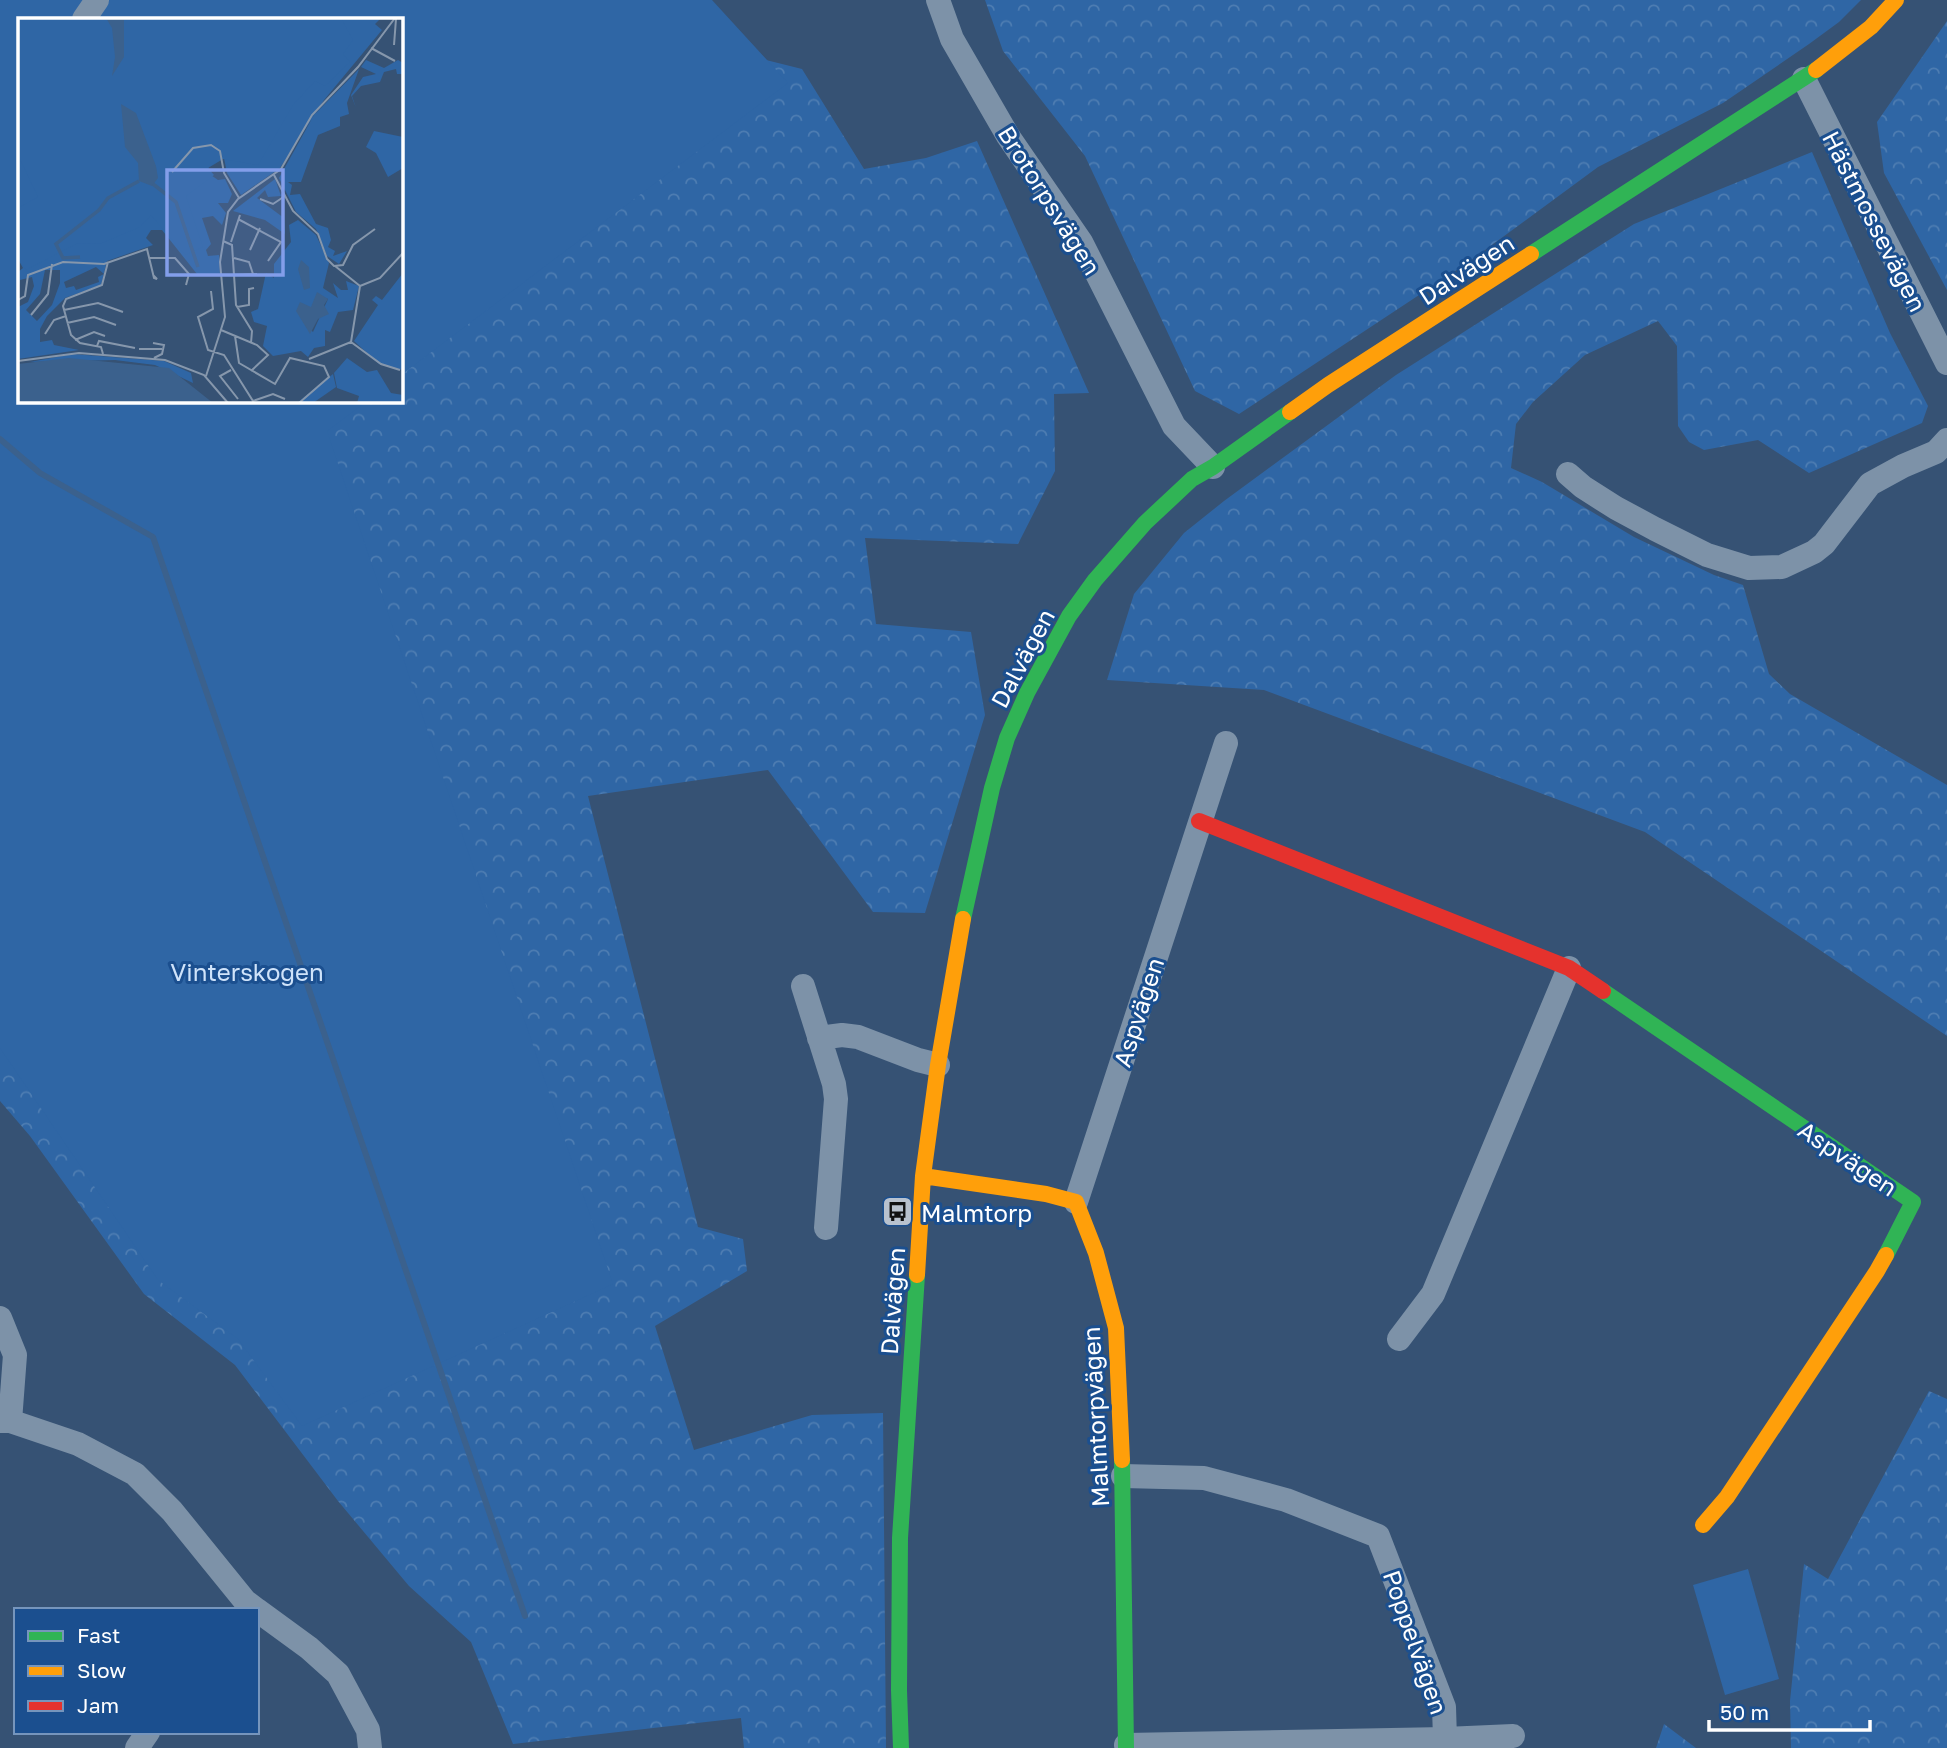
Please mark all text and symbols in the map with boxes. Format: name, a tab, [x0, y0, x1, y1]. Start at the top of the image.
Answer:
inset map	[18, 18, 402, 402]
street label: Brotorpsvägen	[993, 120, 1107, 280]
street label: Hästmossevägen	[1817, 126, 1933, 316]
street label: Dalvägen	[1413, 228, 1519, 310]
street label: Dalvägen	[984, 604, 1060, 712]
street label: Aspvägen	[1107, 954, 1169, 1070]
park label: Vinterskogen	[170, 957, 324, 986]
street label: Aspvägen	[1793, 1114, 1903, 1202]
bus stop icon: Malmtorp	[881, 1195, 915, 1229]
place label: Malmtorp	[921, 1198, 1032, 1227]
street label: Dalvägen	[874, 1246, 910, 1356]
street label: Malmtorpvägen	[1076, 1326, 1114, 1508]
street label: Poppelvägen	[1378, 1566, 1454, 1718]
legend	[14, 1608, 259, 1734]
text: Fast	[77, 1622, 120, 1648]
text: Slow	[77, 1657, 126, 1683]
scale bar	[1709, 1688, 1870, 1732]
text: Jam	[77, 1692, 119, 1718]
text: 50 m	[1720, 1699, 1769, 1725]

